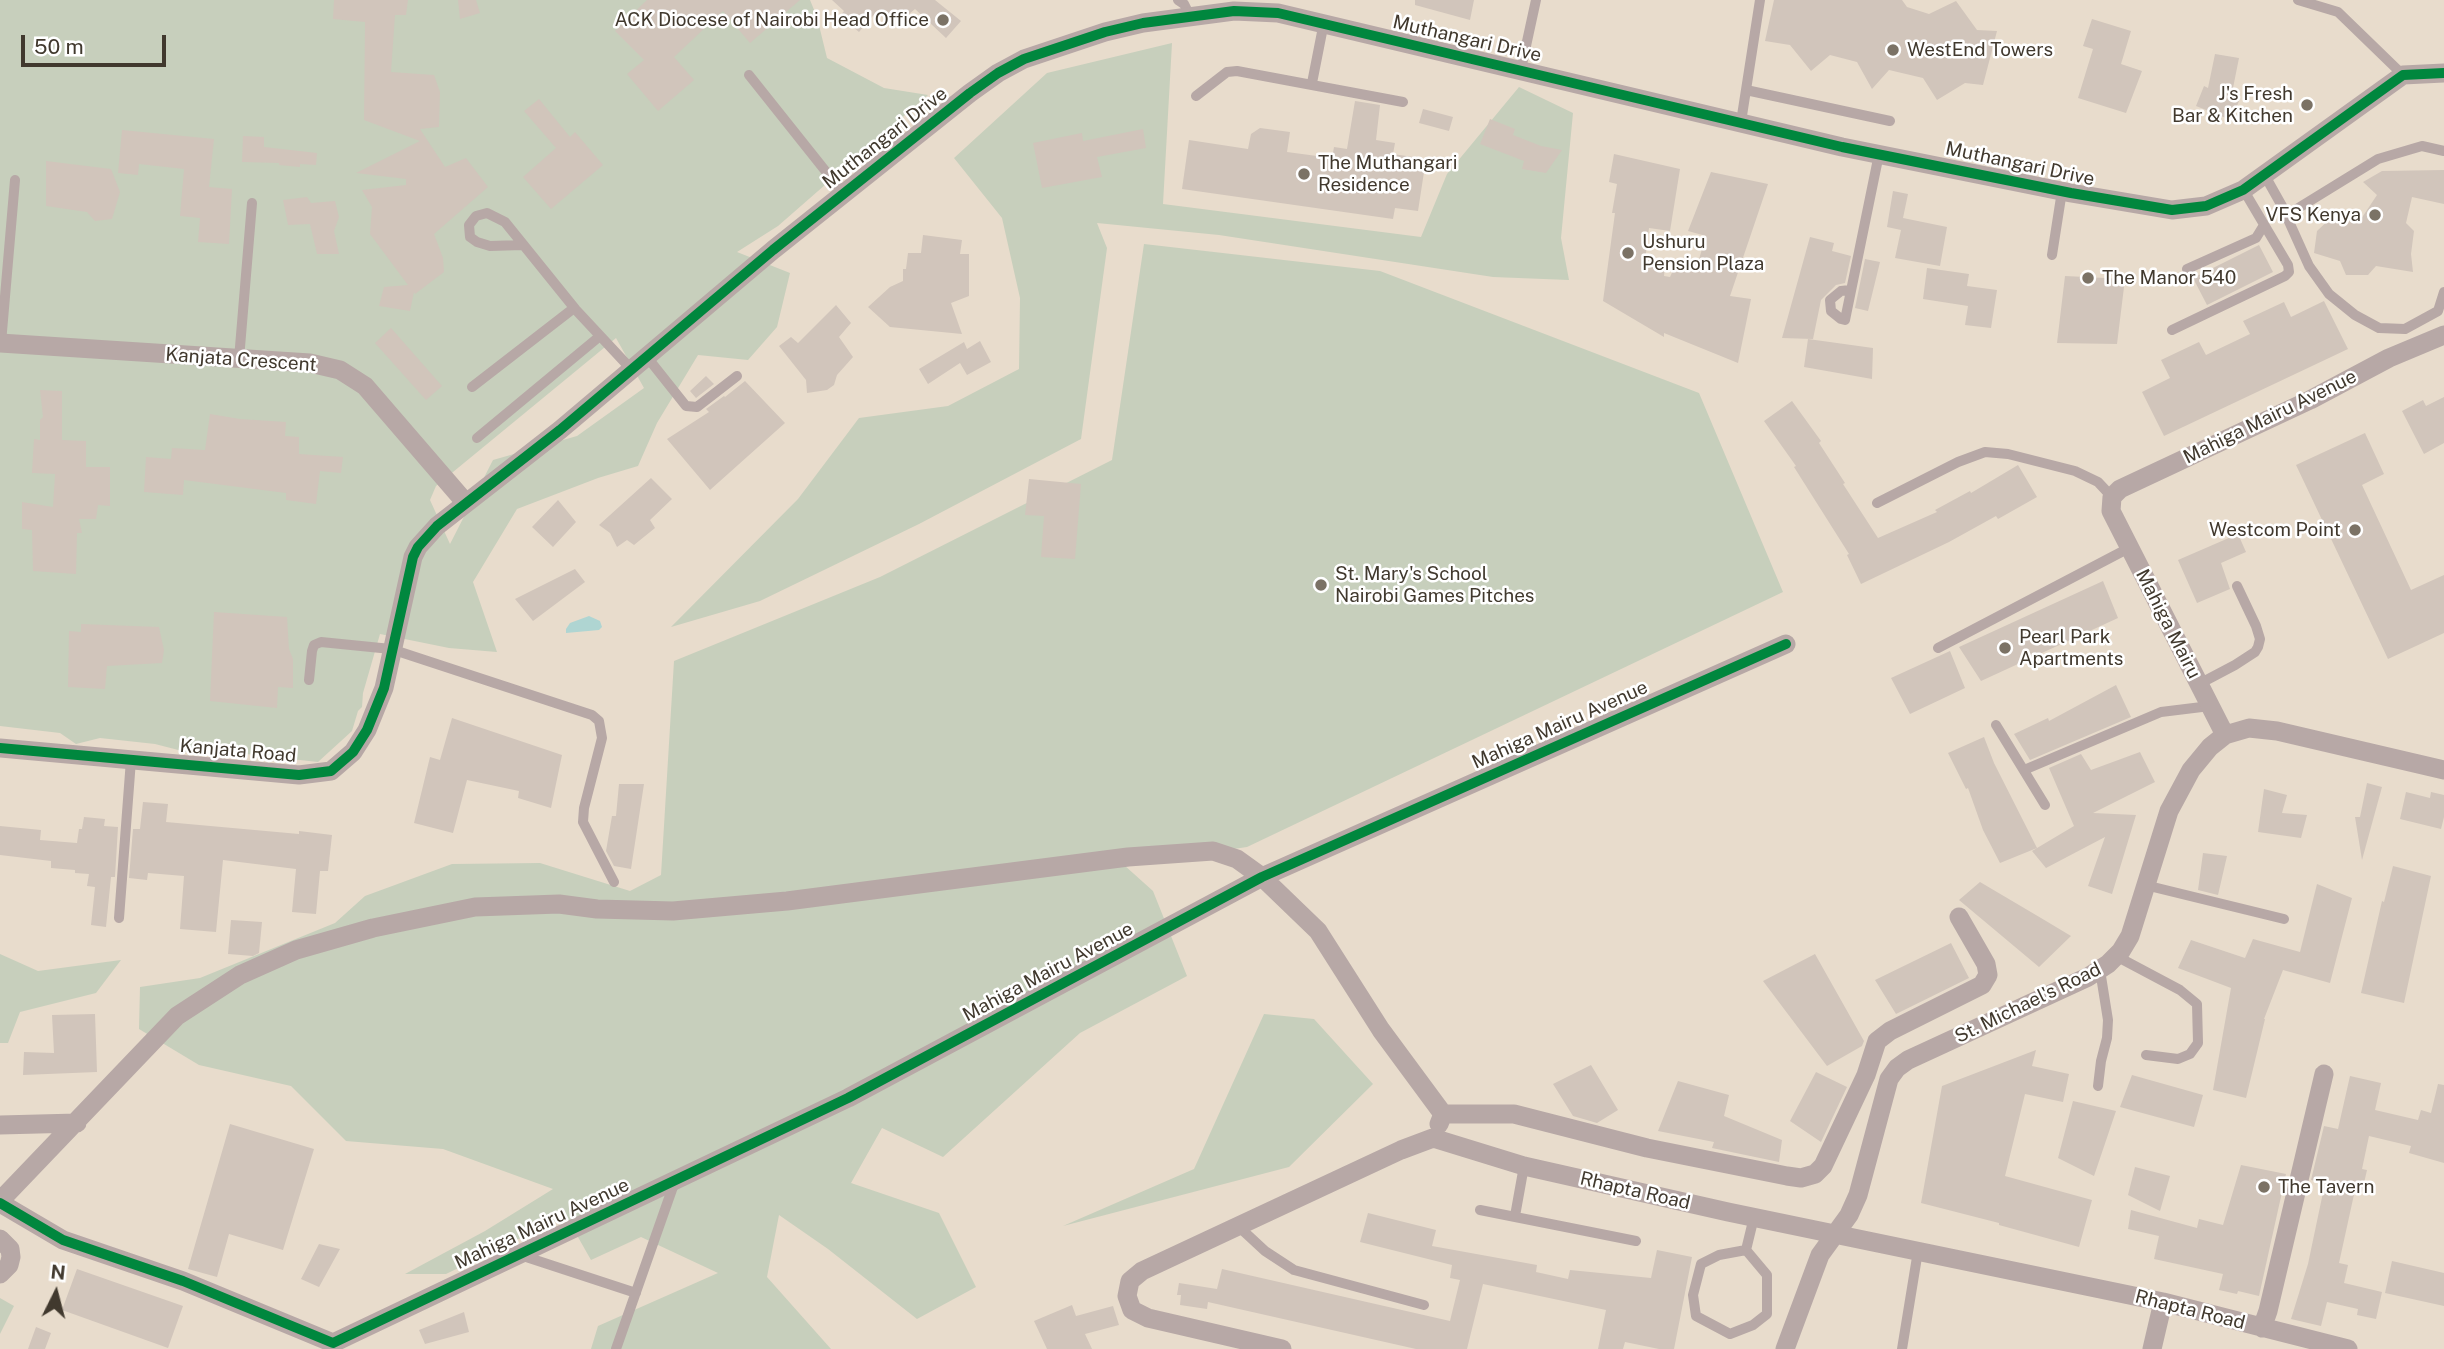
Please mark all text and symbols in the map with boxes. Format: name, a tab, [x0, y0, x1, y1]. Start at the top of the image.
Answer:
place label: ACK Diocese of Nairobi Head Office	[615, 9, 929, 31]
street label: Muthangari Drive	[1390, 11, 1544, 67]
marker: ACK Diocese of Nairobi Head Office	[935, 12, 951, 28]
scale bar	[24, 21, 170, 65]
text: 50 m	[34, 34, 84, 59]
place label: WestEnd Towers	[1907, 39, 2053, 61]
marker: WestEnd Towers	[1885, 42, 1901, 58]
street label: Muthangari Drive	[818, 82, 952, 194]
place label: J's Fresh Bar & Kitchen	[2172, 83, 2293, 127]
marker: J's Fresh Bar & Kitchen	[2299, 97, 2315, 113]
street label: Muthangari Drive	[1943, 137, 2097, 191]
place label: The Muthangari Residence	[1318, 152, 1457, 196]
marker: The Muthangari Residence	[1296, 166, 1312, 182]
place label: VFS Kenya	[2266, 204, 2361, 226]
marker: VFS Kenya	[2367, 207, 2383, 223]
place label: Ushuru Pension Plaza	[1642, 231, 1764, 275]
marker: Ushuru Pension Plaza	[1620, 245, 1636, 261]
place label: The Manor 540	[2102, 267, 2236, 289]
marker: The Manor 540	[2080, 270, 2096, 286]
street label: Kanjata Crescent	[165, 343, 317, 377]
street label: Mahiga Mairu Avenue	[2180, 365, 2360, 469]
place label: Westcom Point	[2209, 519, 2341, 541]
marker: Westcom Point	[2347, 522, 2363, 538]
place label: St. Mary's School Nairobi Games Pitches	[1335, 563, 1534, 607]
street label: Mahiga Mairu	[2131, 565, 2205, 683]
marker: St. Mary's School Nairobi Games Pitches	[1313, 577, 1329, 593]
place label: Pearl Park Apartments	[2019, 626, 2123, 670]
marker: Pearl Park Apartments	[1997, 640, 2013, 656]
street label: Mahiga Mairu Avenue	[1469, 676, 1651, 774]
street label: Kanjata Road	[179, 735, 297, 767]
street label: Mahiga Mairu Avenue	[959, 917, 1137, 1027]
street label: St. Michael's Road	[1951, 958, 2105, 1048]
street label: Rhapta Road	[1578, 1167, 1692, 1215]
street label: Mahiga Mairu Avenue	[451, 1174, 633, 1274]
place label: The Tavern	[2278, 1176, 2374, 1198]
marker: The Tavern	[2256, 1179, 2272, 1195]
north arrow	[21, 1258, 91, 1328]
text: N	[50, 1260, 67, 1284]
street label: Rhapta Road	[2133, 1285, 2247, 1335]

